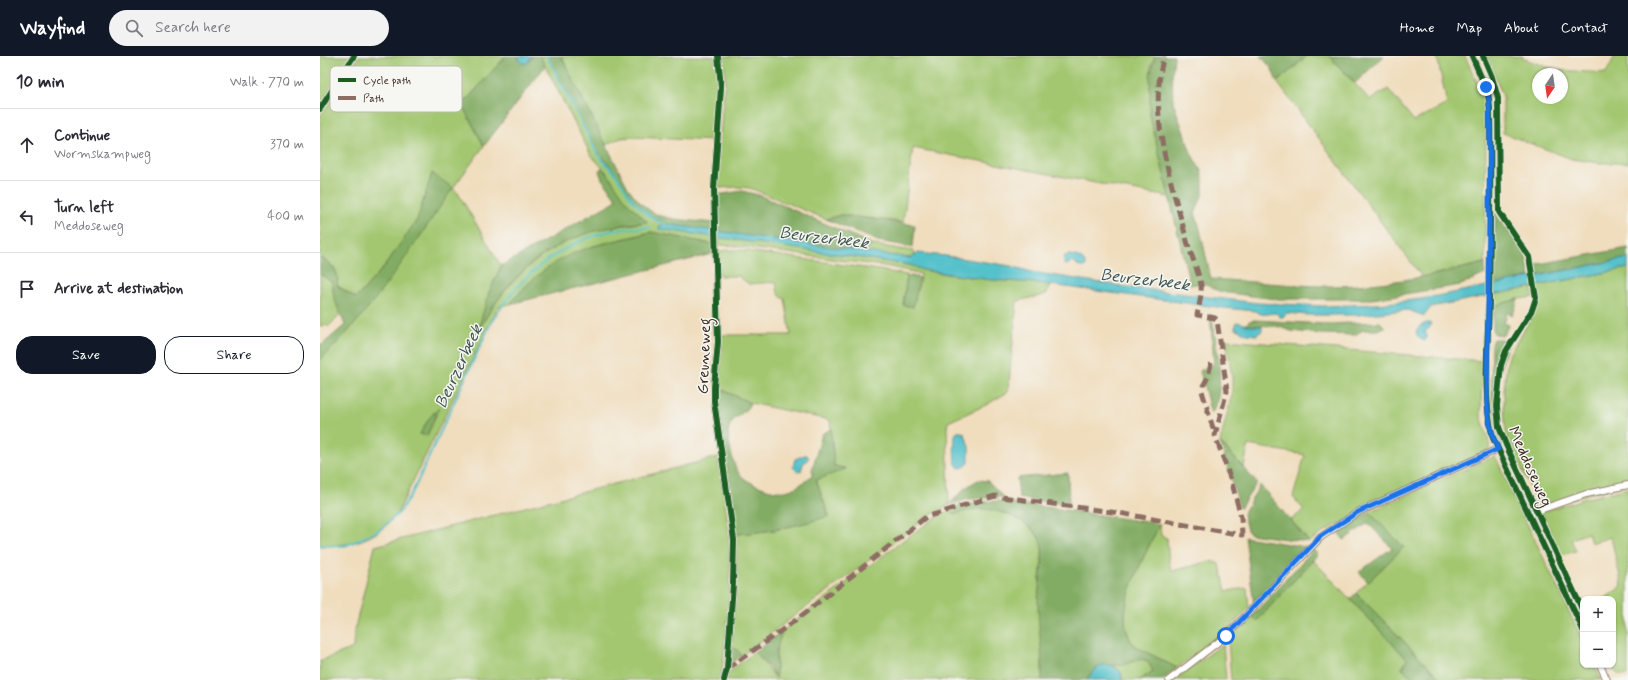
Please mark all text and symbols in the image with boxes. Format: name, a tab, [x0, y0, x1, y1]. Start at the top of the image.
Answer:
search box	[109, 10, 389, 46]
text: Wayfind	[20, 16, 85, 41]
icon: search	[123, 17, 145, 39]
text: Search here	[155, 18, 231, 38]
text: Home	[1400, 19, 1434, 37]
text: Map	[1456, 19, 1482, 37]
text: About	[1504, 19, 1539, 37]
text: Contact	[1561, 19, 1608, 37]
legend	[330, 66, 462, 112]
north arrow	[1532, 68, 1568, 104]
text: 10 min	[16, 71, 65, 93]
text: Walk · 770 m	[230, 74, 304, 91]
text: Cycle path	[363, 74, 411, 88]
route end	[1477, 78, 1495, 96]
text: Path	[363, 92, 384, 106]
text: Continue	[54, 126, 110, 146]
icon: ahead	[16, 134, 38, 156]
text: 370 m	[270, 136, 304, 153]
text: Wormskampweg	[54, 146, 151, 163]
text: Turn left	[54, 198, 114, 218]
icon: left	[16, 206, 38, 228]
text: 400 m	[267, 208, 304, 225]
text: Meddoseweg	[54, 218, 124, 235]
water label: Beurzerbeek	[778, 222, 871, 255]
water label: Beurzerbeek	[1099, 264, 1192, 297]
icon: arrive	[16, 278, 38, 300]
text: Arrive at destination	[54, 279, 183, 299]
street label: Greuneweg	[693, 317, 717, 395]
water label: Beurzerbeek	[430, 320, 488, 412]
button: Save	[16, 336, 156, 374]
button: Share	[164, 336, 304, 374]
street label: Meddoseweg	[1502, 423, 1557, 511]
map controls	[1580, 596, 1616, 668]
button: +	[1580, 596, 1616, 632]
route start	[1217, 627, 1235, 645]
button: −	[1580, 632, 1616, 668]

